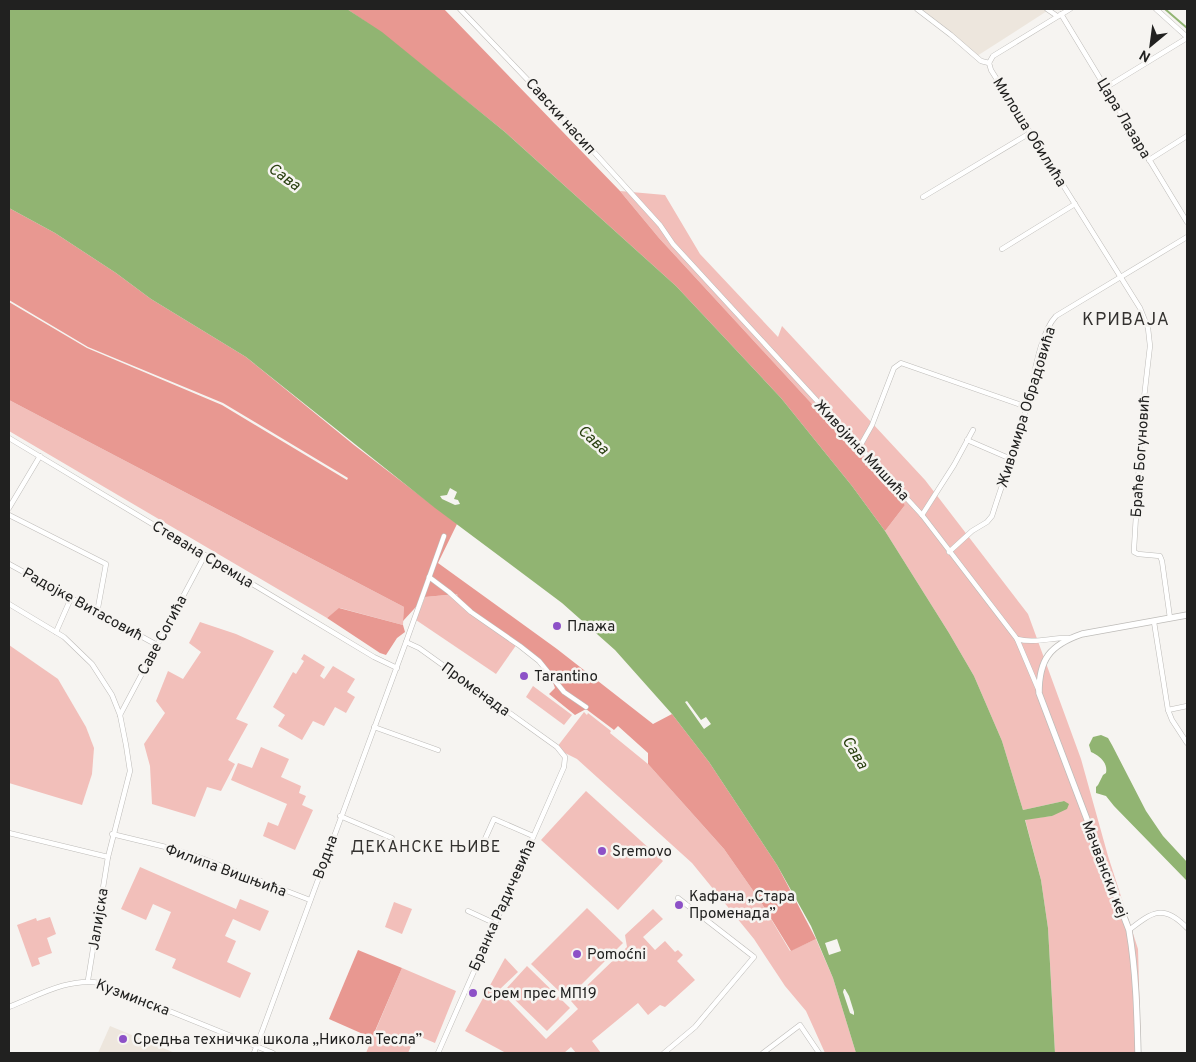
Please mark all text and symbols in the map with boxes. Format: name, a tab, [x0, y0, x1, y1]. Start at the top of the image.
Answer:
north arrow	[1126, 20, 1176, 70]
text: N	[1137, 45, 1154, 65]
street label: Савски насип	[520, 75, 599, 159]
street label: Милоша Обилића	[987, 75, 1070, 191]
street label: Цара Лазара	[1091, 75, 1154, 163]
water label: Сава	[264, 159, 305, 196]
district label: КРИВАЈА	[1082, 309, 1170, 332]
street label: Живомира Обрадовића	[994, 325, 1061, 490]
street label: Браће Богуновић	[1128, 394, 1155, 518]
street label: Живојина Мишића	[809, 396, 913, 506]
water label: Сава	[573, 421, 613, 460]
street label: Стевана Сремца	[148, 517, 257, 593]
street label: Радојке Витасовић	[19, 564, 146, 646]
street label: Саве Согића	[134, 592, 192, 679]
place label: Плажа	[567, 618, 615, 637]
marker: Плажа	[551, 620, 563, 632]
street label: Променада	[437, 659, 513, 722]
place label: Tarantino	[534, 668, 598, 687]
marker: Tarantino	[518, 670, 530, 682]
water label: Сава	[837, 733, 872, 774]
street label: Мачвански кеј	[1076, 818, 1131, 921]
street label: Водна	[310, 833, 343, 882]
street label: Бранка Радичевића	[466, 837, 541, 974]
district label: ДЕКАНСКЕ ЊИВЕ	[351, 838, 501, 858]
street label: Филипа Вишњића	[162, 841, 289, 902]
place label: Sremovo	[612, 843, 672, 862]
marker: Sremovo	[596, 845, 608, 857]
street label: Јалијска	[85, 887, 114, 952]
place label: Кафана „Стара Променада”	[689, 888, 795, 924]
marker: Кафана „Стара Променада”	[673, 899, 685, 911]
place label: Pomoćni	[587, 946, 646, 965]
marker: Pomoćni	[571, 948, 583, 960]
street label: Кузминска	[93, 976, 172, 1021]
place label: Срем прес МП19	[483, 985, 597, 1004]
marker: Срем прес МП19	[467, 987, 479, 999]
place label: Средња техничка школа „Никола Тесла”	[133, 1031, 422, 1050]
marker: Средња техничка школа „Никола Тесла”	[117, 1033, 129, 1045]

